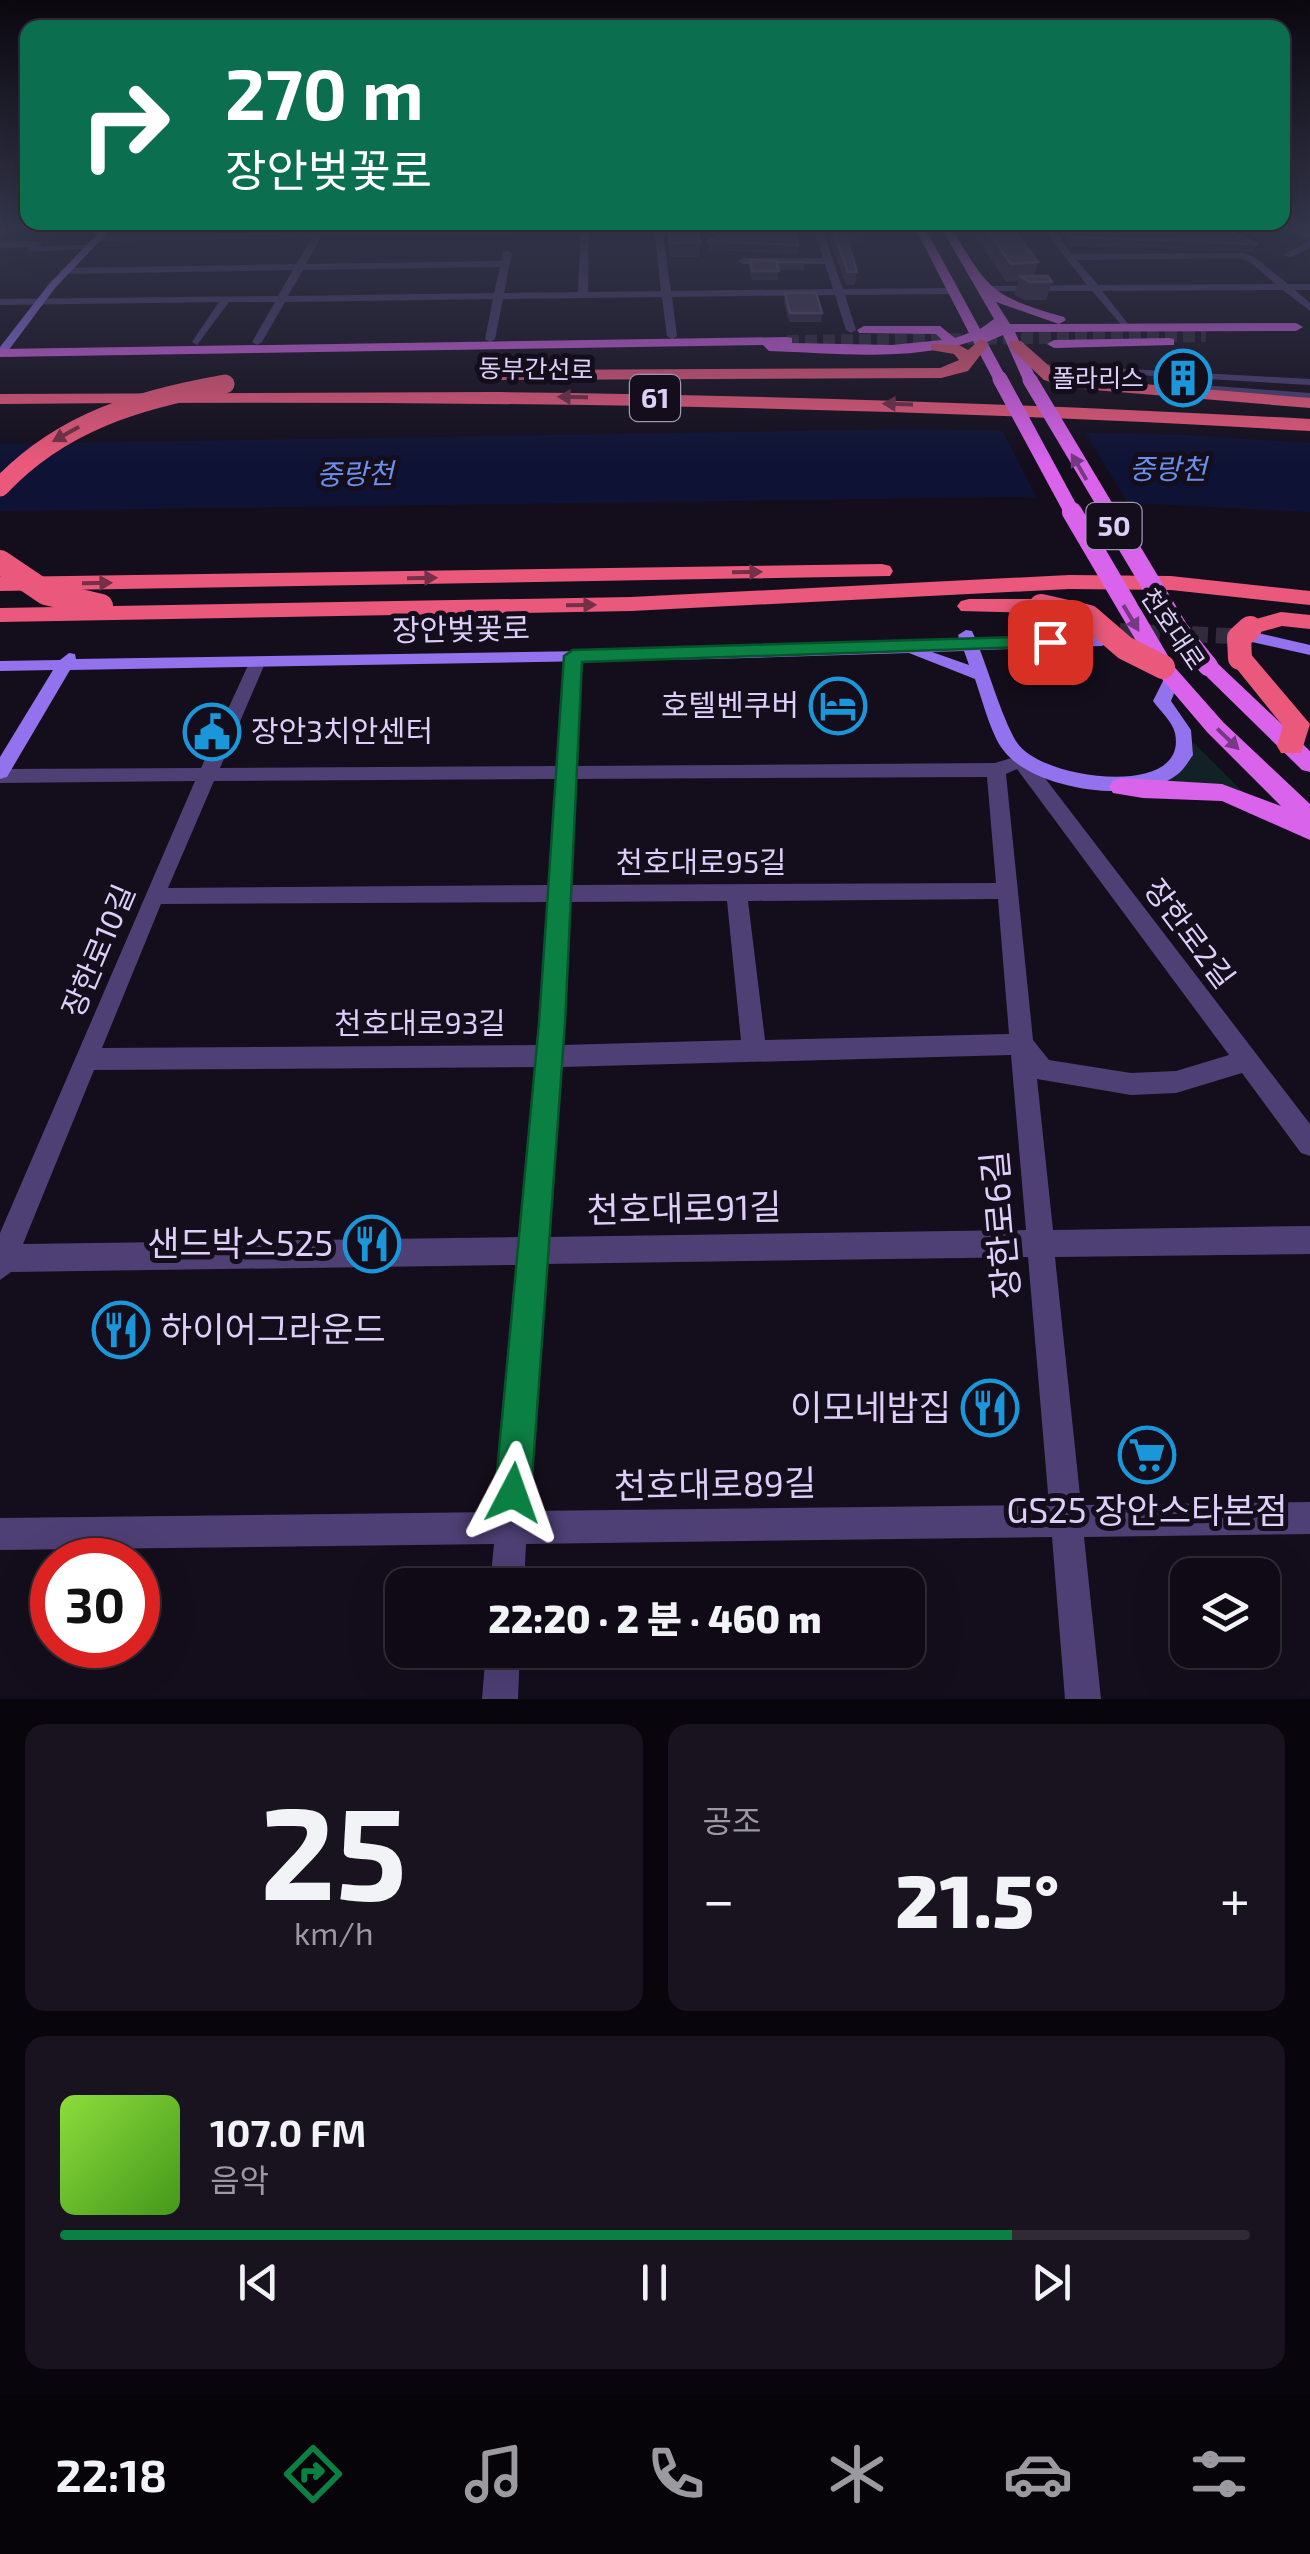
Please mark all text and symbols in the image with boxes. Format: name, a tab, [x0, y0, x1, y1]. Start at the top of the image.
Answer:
text: 270 m	[225, 50, 424, 134]
icon: right	[60, 60, 190, 190]
text: 장안벚꽃로	[225, 142, 432, 196]
building icon: 폴라리스	[1153, 348, 1213, 408]
street label: 동부간선로	[478, 352, 594, 384]
place label: 폴라리스	[1052, 362, 1144, 392]
road number: 61	[630, 375, 680, 421]
one-way arrow	[557, 388, 589, 404]
one-way arrow	[882, 396, 914, 412]
one-way arrow	[52, 425, 80, 443]
water label: 중랑천	[1129, 451, 1210, 485]
one-way arrow	[1071, 453, 1089, 481]
water label: 중랑천	[316, 455, 397, 491]
road number: 50	[1086, 503, 1142, 549]
one-way arrow	[732, 564, 764, 580]
one-way arrow	[407, 569, 439, 585]
one-way arrow	[82, 574, 114, 590]
street label: 천호대로	[1136, 582, 1212, 675]
one-way arrow	[566, 596, 598, 612]
pin	[1008, 600, 1093, 685]
one-way arrow	[1121, 605, 1140, 632]
street label: 장안벚꽃로	[392, 609, 530, 647]
icon: arrive	[1023, 615, 1078, 670]
hotel icon: 호텔벤쿠버	[808, 676, 868, 736]
place label: 호텔벤쿠버	[661, 686, 799, 722]
public building icon: 장안3치안센터	[182, 702, 242, 762]
place label: 장안3치안센터	[251, 712, 433, 748]
one-way arrow	[1215, 727, 1239, 750]
street label: 천호대로95길	[615, 843, 787, 879]
street label: 장한로2길	[1138, 871, 1243, 994]
street label: 장한로10길	[53, 879, 141, 1022]
street label: 천호대로93길	[334, 1004, 506, 1040]
street label: 장한로6길	[972, 1149, 1026, 1301]
street label: 천호대로91길	[586, 1184, 782, 1230]
restaurant icon: 샌드박스525	[342, 1214, 402, 1274]
place label: 샌드박스525	[147, 1221, 333, 1263]
restaurant icon: 하이어그라운드	[91, 1300, 151, 1360]
place label: 하이어그라운드	[160, 1307, 385, 1349]
restaurant icon: 이모네밥집	[960, 1378, 1020, 1438]
place label: 이모네밥집	[790, 1385, 951, 1427]
supermarket icon: GS25 장안스타본점	[1117, 1425, 1177, 1485]
position arrow	[461, 1441, 565, 1545]
street label: 천호대로89길	[613, 1460, 816, 1506]
place label: GS25 장안스타본점	[1006, 1488, 1288, 1530]
speed limit sign: 30	[30, 1538, 160, 1668]
map controls	[1170, 1558, 1280, 1668]
button: layers	[1170, 1558, 1280, 1668]
text: 22:20 · 2 분 · 460 m	[488, 1595, 822, 1641]
text: 25	[260, 1770, 407, 1926]
text: 공조	[703, 1801, 761, 1839]
text: 21.5°	[895, 1853, 1059, 1943]
text: −	[703, 1865, 735, 1931]
text: +	[1220, 1865, 1250, 1931]
text: km/h	[294, 1913, 373, 1951]
text: 107.0 FM	[210, 2109, 366, 2155]
text: 음악	[210, 2160, 269, 2198]
icon: previous	[231, 2255, 286, 2310]
icon: pause	[627, 2255, 682, 2310]
icon: next	[1024, 2255, 1079, 2310]
icon: directions	[278, 2439, 348, 2509]
icon: music	[459, 2439, 529, 2509]
icon: phone	[641, 2439, 711, 2509]
icon: climate	[822, 2439, 892, 2509]
icon: car	[1003, 2439, 1073, 2509]
icon: filters	[1184, 2439, 1254, 2509]
text: 22:18	[56, 2447, 167, 2501]

